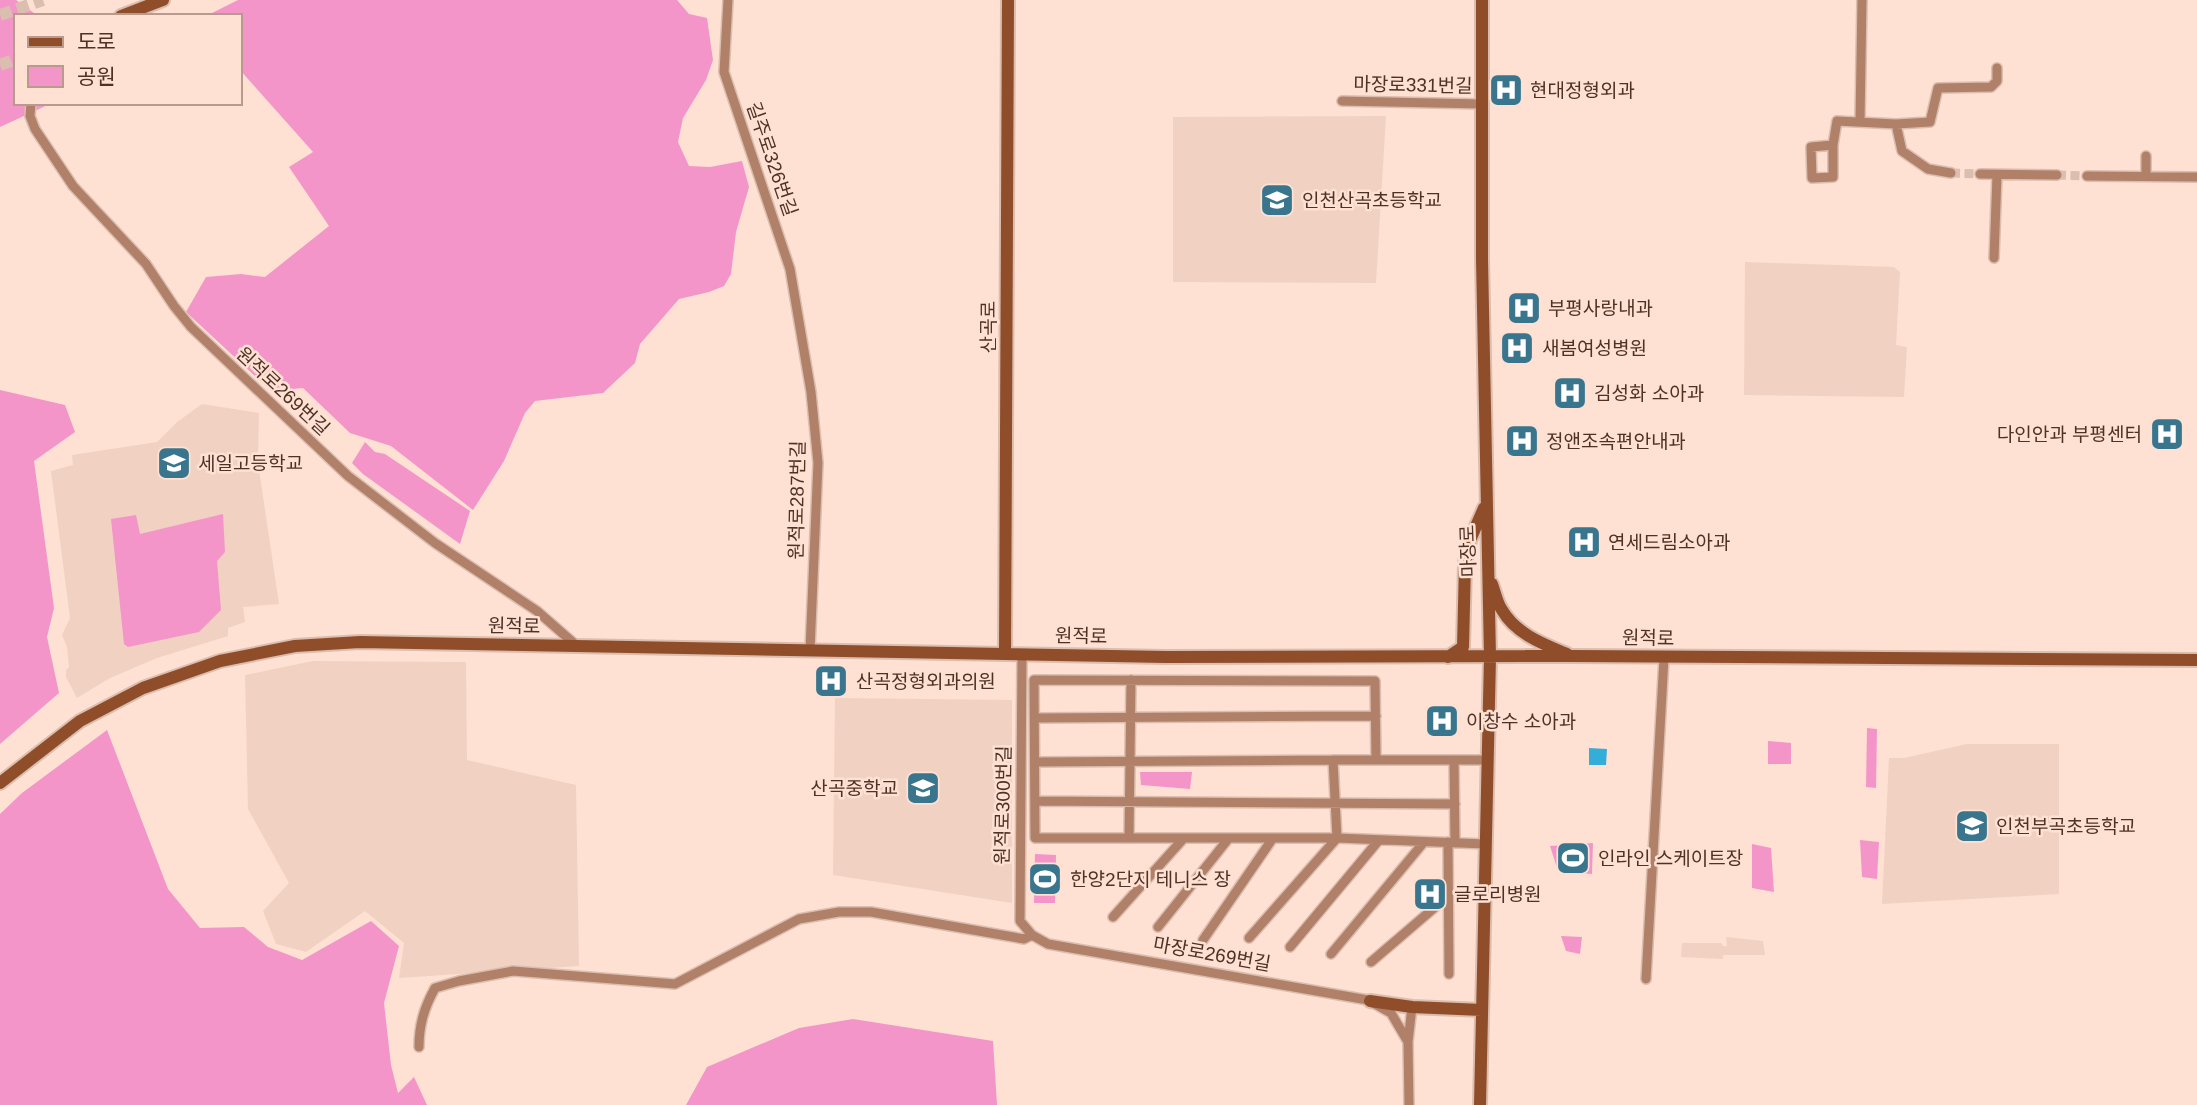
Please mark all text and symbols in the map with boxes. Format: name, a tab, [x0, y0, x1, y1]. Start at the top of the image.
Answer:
legend	[14, 14, 242, 105]
text: 도로	[77, 30, 116, 53]
text: 공원	[77, 65, 116, 88]
hospital icon: 현대정형외과	[1487, 71, 1525, 109]
street label: 마장로331번길	[1353, 73, 1473, 97]
place label: 현대정형외과	[1530, 80, 1635, 101]
street label: 길주로326번길	[743, 99, 801, 219]
school or university icon: 인천산곡초등학교	[1258, 181, 1296, 219]
place label: 인천산곡초등학교	[1302, 190, 1442, 211]
hospital icon: 부평사랑내과	[1505, 289, 1543, 327]
place label: 부평사랑내과	[1548, 298, 1653, 319]
street label: 산곡로	[978, 301, 999, 353]
hospital icon: 새봄여성병원	[1498, 329, 1536, 367]
place label: 새봄여성병원	[1542, 338, 1647, 359]
street label: 원적로269번길	[232, 343, 334, 439]
hospital icon: 김성화 소아과	[1551, 374, 1589, 412]
place label: 김성화 소아과	[1594, 383, 1704, 404]
hospital icon: 다인안과 부평센터	[2148, 415, 2186, 453]
hospital icon: 정앤조속편안내과	[1503, 422, 1541, 460]
place label: 다인안과 부평센터	[1997, 424, 2142, 445]
place label: 정앤조속편안내과	[1546, 431, 1686, 452]
street label: 원적로287번길	[785, 440, 809, 560]
school or university icon: 세일고등학교	[155, 444, 193, 482]
place label: 세일고등학교	[198, 453, 303, 474]
hospital icon: 연세드림소아과	[1565, 523, 1603, 561]
street label: 마장로	[1457, 524, 1479, 578]
place label: 연세드림소아과	[1608, 532, 1730, 553]
street label: 원적로	[488, 615, 540, 637]
street label: 원적로	[1055, 625, 1107, 647]
street label: 원적로	[1622, 627, 1674, 649]
hospital icon: 산곡정형외과의원	[812, 662, 850, 700]
place label: 산곡정형외과의원	[856, 671, 996, 692]
hospital icon: 이창수 소아과	[1423, 702, 1461, 740]
place label: 이창수 소아과	[1466, 711, 1576, 732]
street label: 원적로300번길	[991, 745, 1015, 865]
school or university icon: 산곡중학교	[904, 769, 942, 807]
place label: 산곡중학교	[811, 778, 898, 799]
school or university icon: 인천부곡초등학교	[1953, 807, 1991, 845]
place label: 인천부곡초등학교	[1996, 816, 2136, 837]
sports icon: 인라인 스케이트장	[1554, 839, 1592, 877]
place label: 인라인 스케이트장	[1598, 848, 1743, 869]
sports icon: 한양2단지 테니스 장	[1026, 860, 1064, 898]
place label: 한양2단지 테니스 장	[1070, 869, 1231, 890]
hospital icon: 글로리병원	[1411, 875, 1449, 913]
place label: 글로리병원	[1454, 884, 1541, 905]
street label: 마장로269번길	[1152, 933, 1272, 975]

